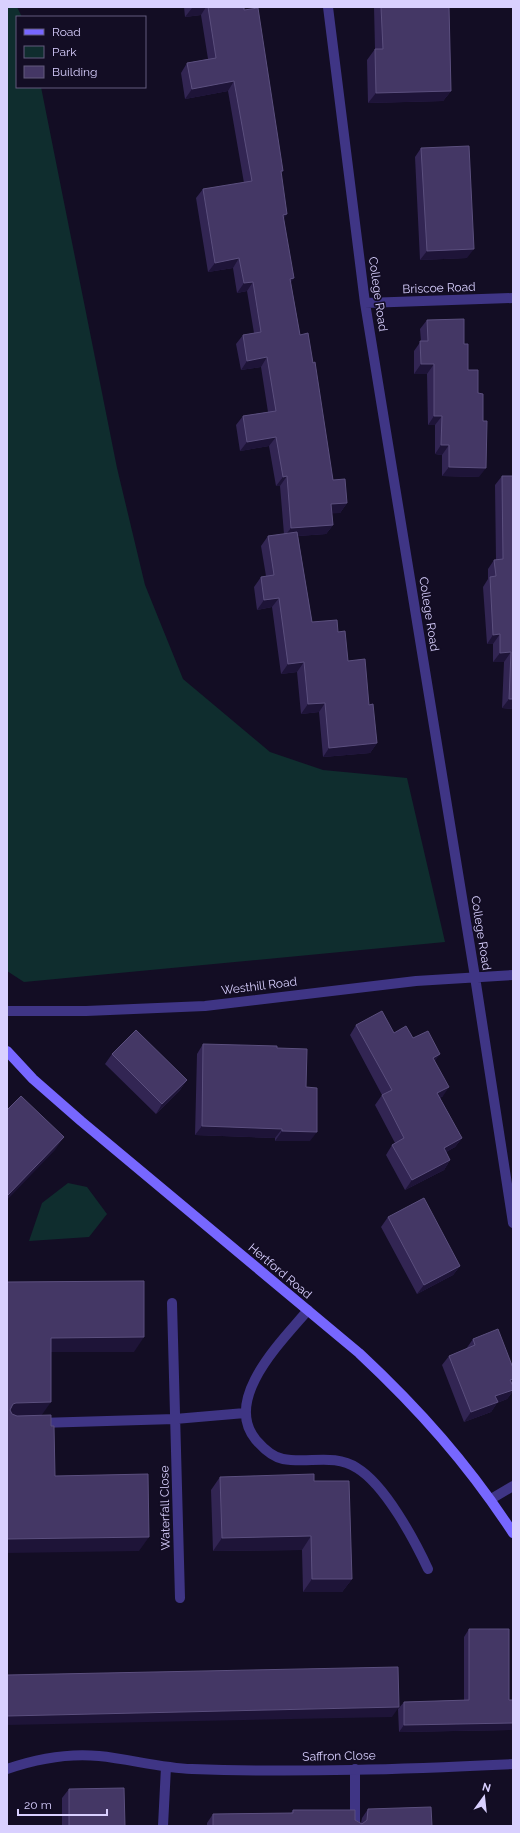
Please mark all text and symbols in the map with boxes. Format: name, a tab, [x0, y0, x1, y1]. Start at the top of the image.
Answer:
legend	[16, 16, 146, 88]
text: Road	[52, 25, 81, 39]
text: Park	[52, 45, 77, 59]
text: Building	[52, 65, 98, 79]
street label: College Road	[366, 256, 390, 332]
street label: Briscoe Road	[402, 280, 476, 296]
street label: College Road	[416, 576, 442, 652]
street label: College Road	[468, 895, 494, 971]
street label: Westhill Road	[220, 974, 298, 998]
street label: Hertford Road	[246, 1240, 314, 1302]
street label: Waterfall Close	[157, 1466, 173, 1550]
street label: Saffron Close	[302, 1748, 376, 1764]
north arrow	[464, 1777, 504, 1817]
text: N	[481, 1780, 492, 1795]
scale bar	[18, 1791, 107, 1817]
text: 20 m	[24, 1798, 52, 1812]

